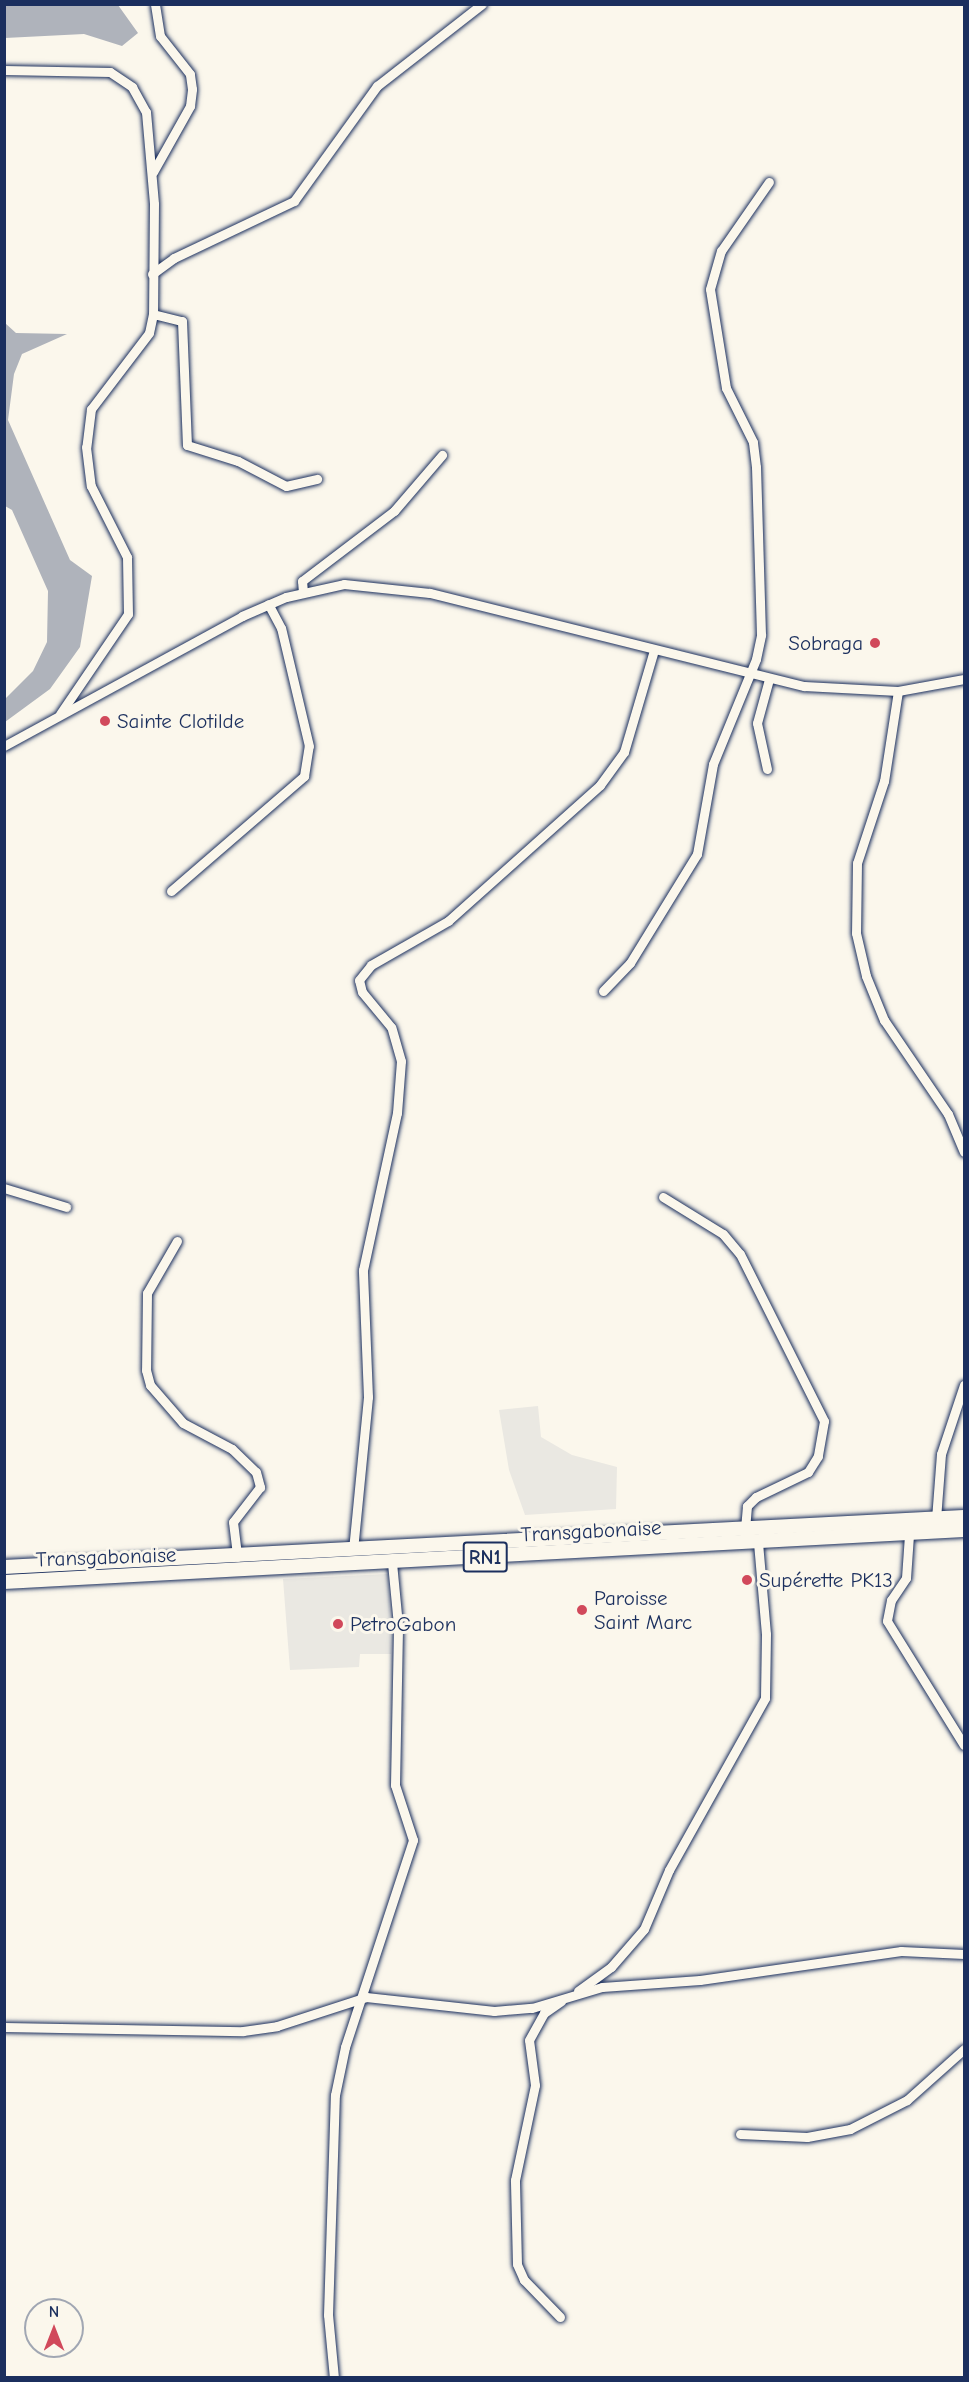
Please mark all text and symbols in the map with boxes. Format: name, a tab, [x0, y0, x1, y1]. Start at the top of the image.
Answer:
place label: Sobraga	[788, 630, 863, 656]
marker: Sobraga	[868, 636, 882, 650]
place label: Sainte Clotilde	[117, 708, 244, 734]
marker: Sainte Clotilde	[98, 714, 112, 728]
street label: Transgabonaise	[520, 1515, 662, 1547]
road number: RN1	[462, 1540, 508, 1574]
street label: Transgabonaise	[35, 1542, 177, 1572]
place label: Supérette PK13	[759, 1567, 893, 1593]
marker: Supérette PK13	[740, 1573, 754, 1587]
place label: Paroisse Saint Marc	[594, 1585, 692, 1635]
marker: Paroisse Saint Marc	[575, 1603, 589, 1617]
place label: PetroGabon	[350, 1611, 456, 1637]
marker: PetroGabon	[331, 1617, 345, 1631]
north arrow	[24, 2298, 84, 2358]
text: N	[49, 2303, 59, 2321]

